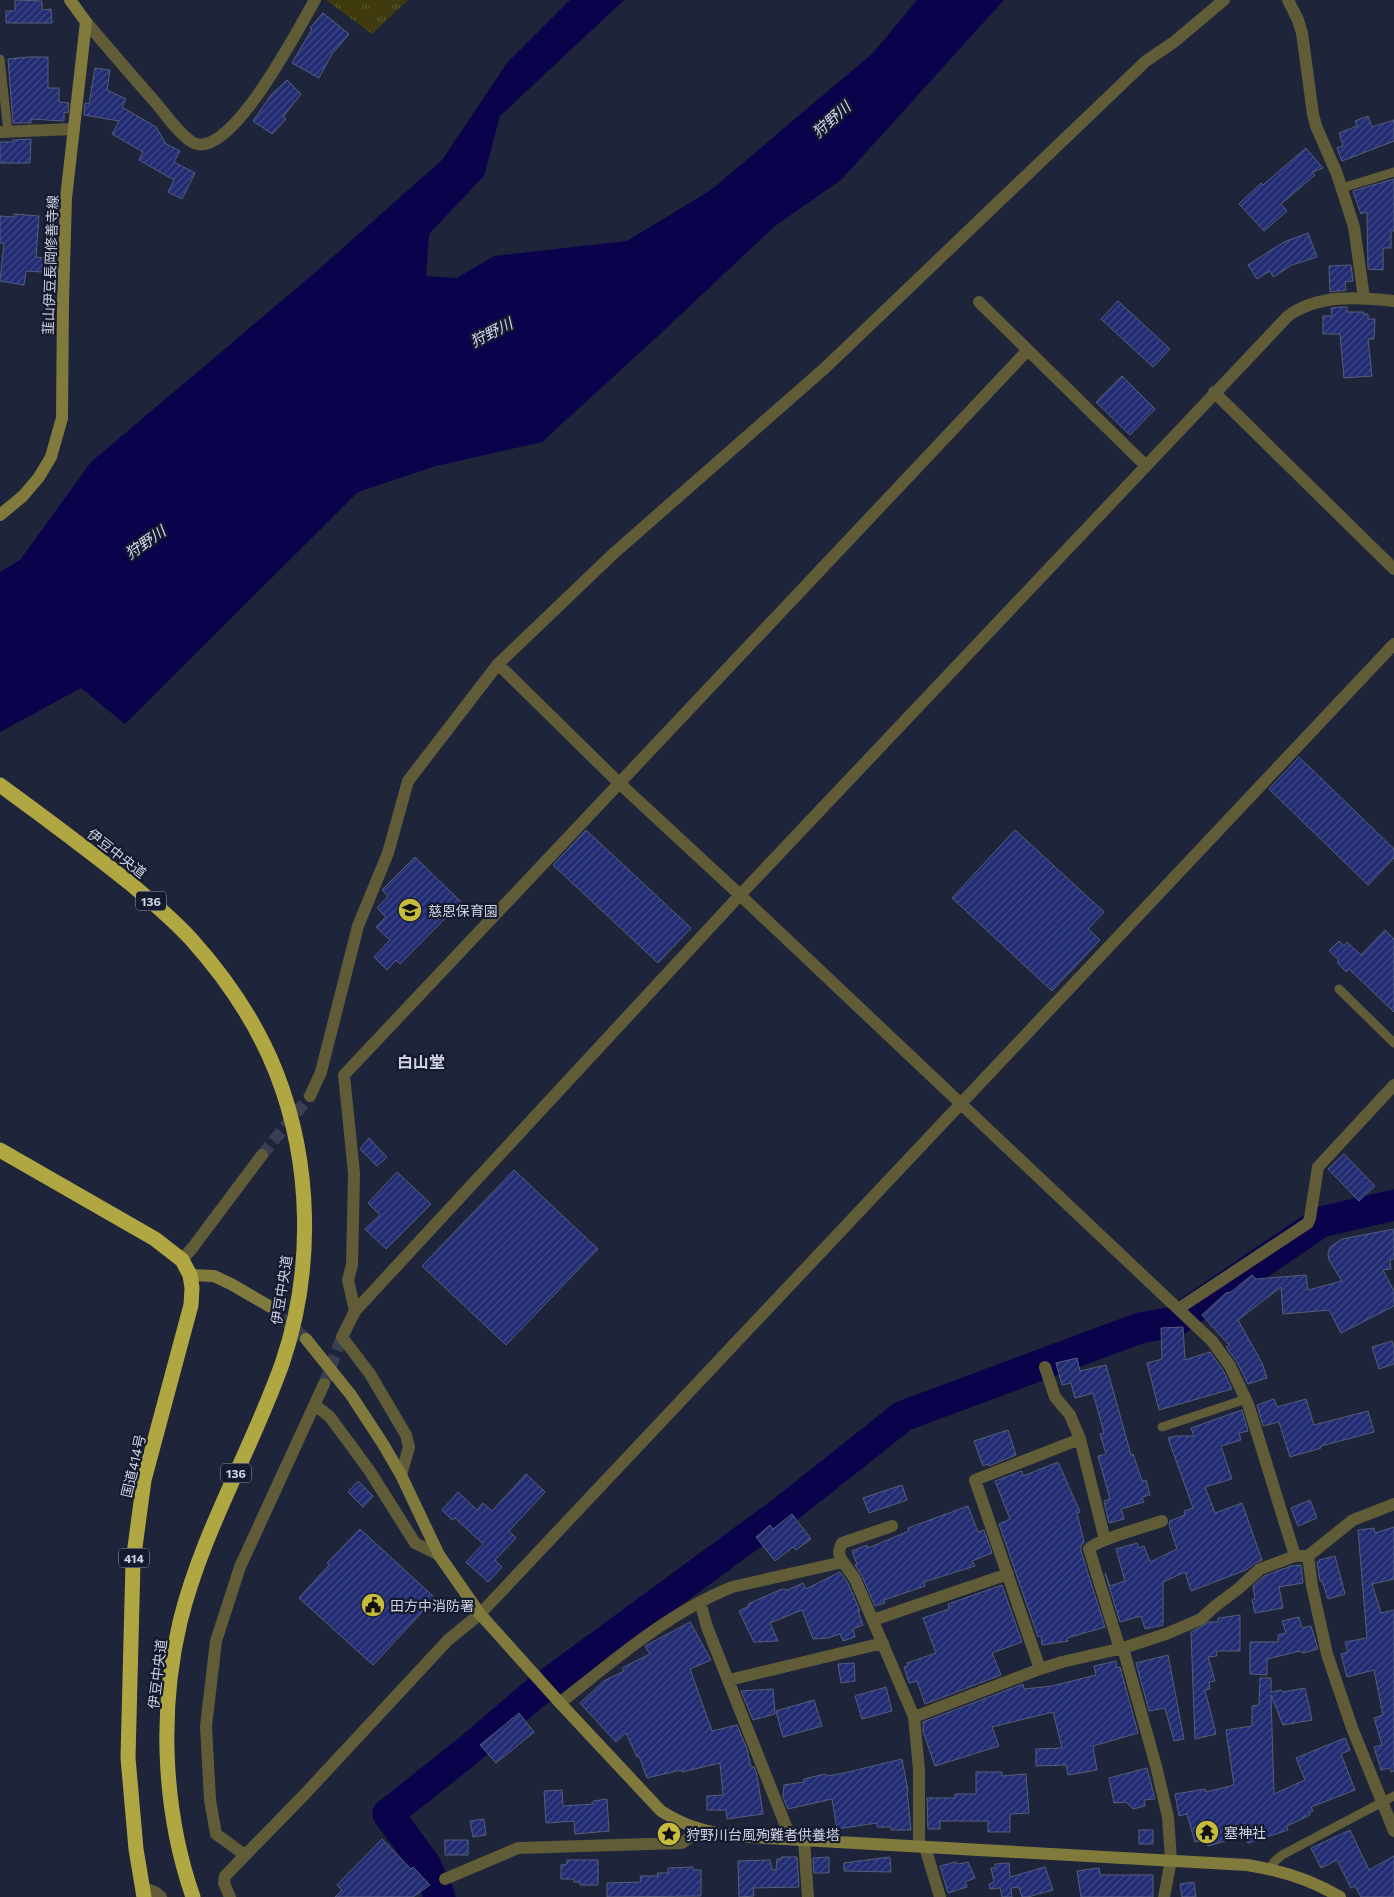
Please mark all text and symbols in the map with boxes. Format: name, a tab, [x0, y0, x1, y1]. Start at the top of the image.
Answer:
water label: 狩野川	[808, 96, 855, 141]
street label: 韮山伊豆長岡修善寺線	[39, 195, 61, 335]
water label: 狩野川	[467, 313, 517, 350]
water label: 狩野川	[121, 521, 170, 562]
street label: 伊豆中央道	[84, 825, 150, 881]
road number: 136	[136, 891, 166, 910]
school or university icon: 慈恩保育園	[397, 897, 423, 923]
place label: 慈恩保育園	[428, 902, 498, 919]
district label: 白山堂	[397, 1052, 445, 1071]
street label: 伊豆中央道	[267, 1254, 295, 1326]
street label: 国道414号	[117, 1433, 149, 1499]
road number: 136	[221, 1464, 251, 1482]
road number: 414	[119, 1549, 149, 1568]
public building icon: 田方中消防署	[360, 1592, 386, 1618]
place label: 田方中消防署	[390, 1597, 474, 1614]
street label: 伊豆中央道	[144, 1638, 170, 1710]
temple icon: 塞神社	[1194, 1819, 1220, 1845]
place icon: 狩野川台風殉難者供養塔	[656, 1821, 682, 1847]
place label: 塞神社	[1224, 1824, 1266, 1841]
place label: 狩野川台風殉難者供養塔	[686, 1826, 840, 1843]

